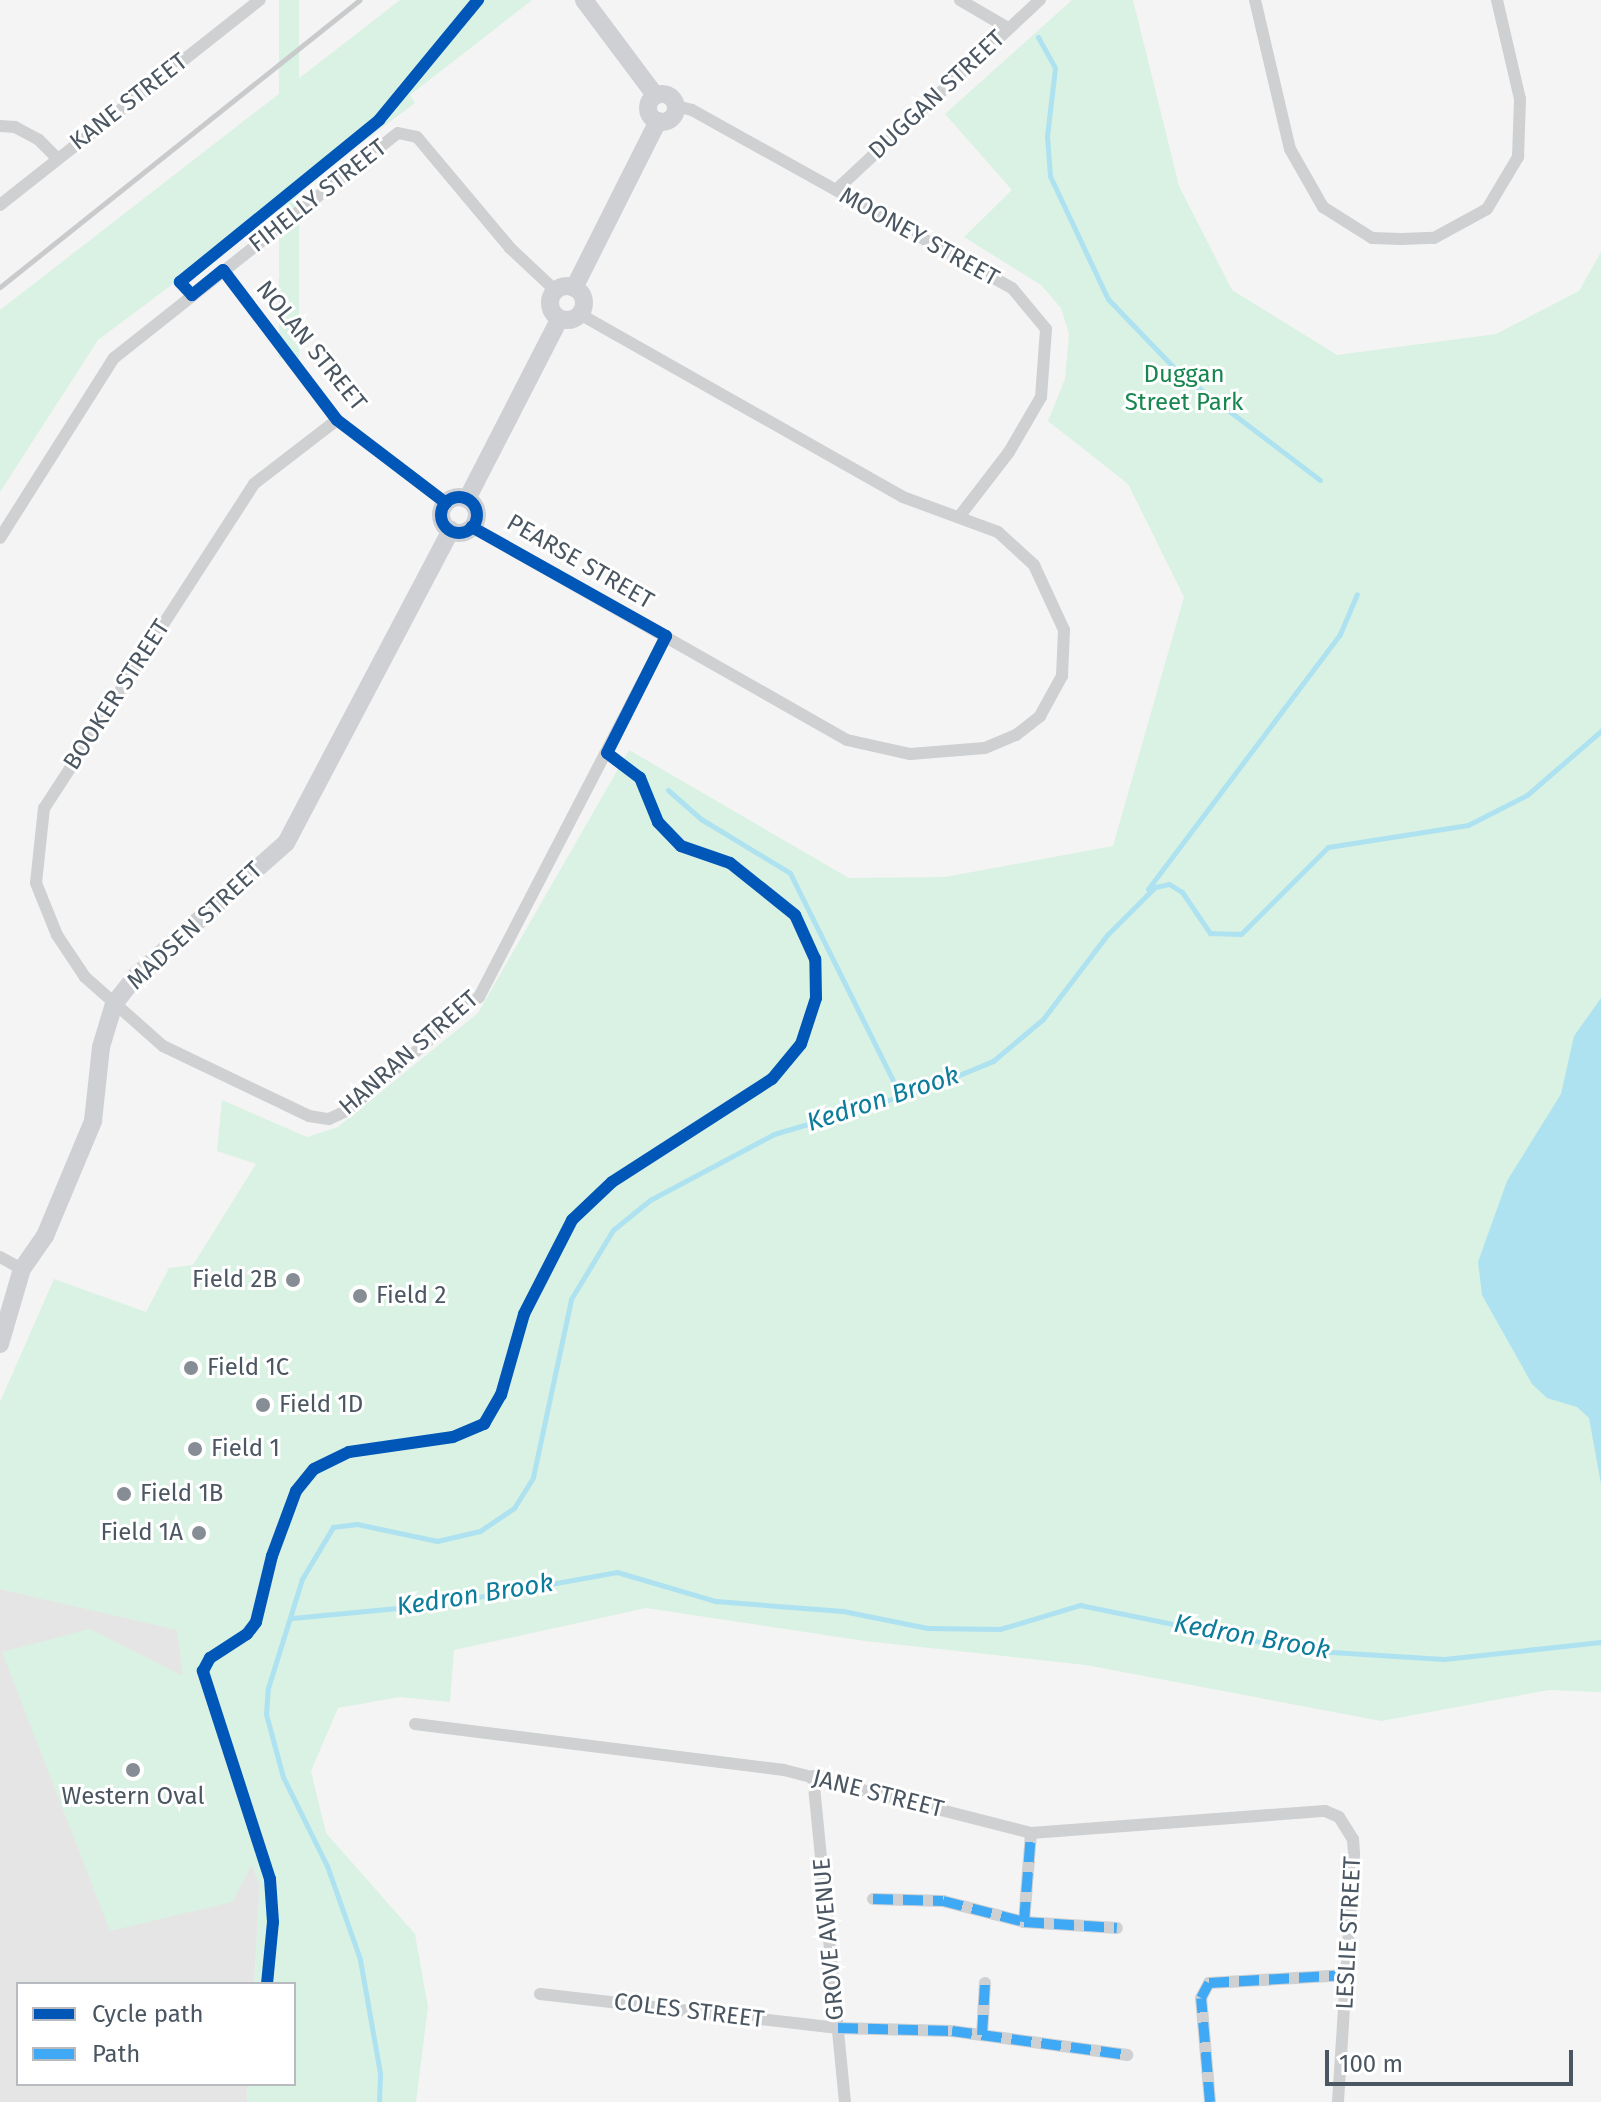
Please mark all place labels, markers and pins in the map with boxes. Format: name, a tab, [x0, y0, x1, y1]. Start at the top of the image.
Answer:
place label: Field 2B	[192, 1266, 277, 1294]
marker: Field 2B	[284, 1271, 302, 1289]
place label: Field 2	[376, 1282, 446, 1310]
marker: Field 2	[351, 1287, 369, 1305]
place label: Field 1C	[207, 1354, 289, 1382]
marker: Field 1C	[182, 1359, 200, 1377]
place label: Field 1D	[279, 1391, 363, 1419]
marker: Field 1D	[254, 1396, 272, 1414]
place label: Field 1	[211, 1435, 280, 1463]
marker: Field 1	[186, 1440, 204, 1458]
place label: Field 1B	[140, 1480, 223, 1508]
marker: Field 1B	[115, 1485, 133, 1503]
place label: Field 1A	[100, 1519, 183, 1547]
marker: Field 1A	[190, 1524, 208, 1542]
marker: Western Oval	[124, 1761, 142, 1779]
place label: Western Oval	[62, 1783, 204, 1811]

